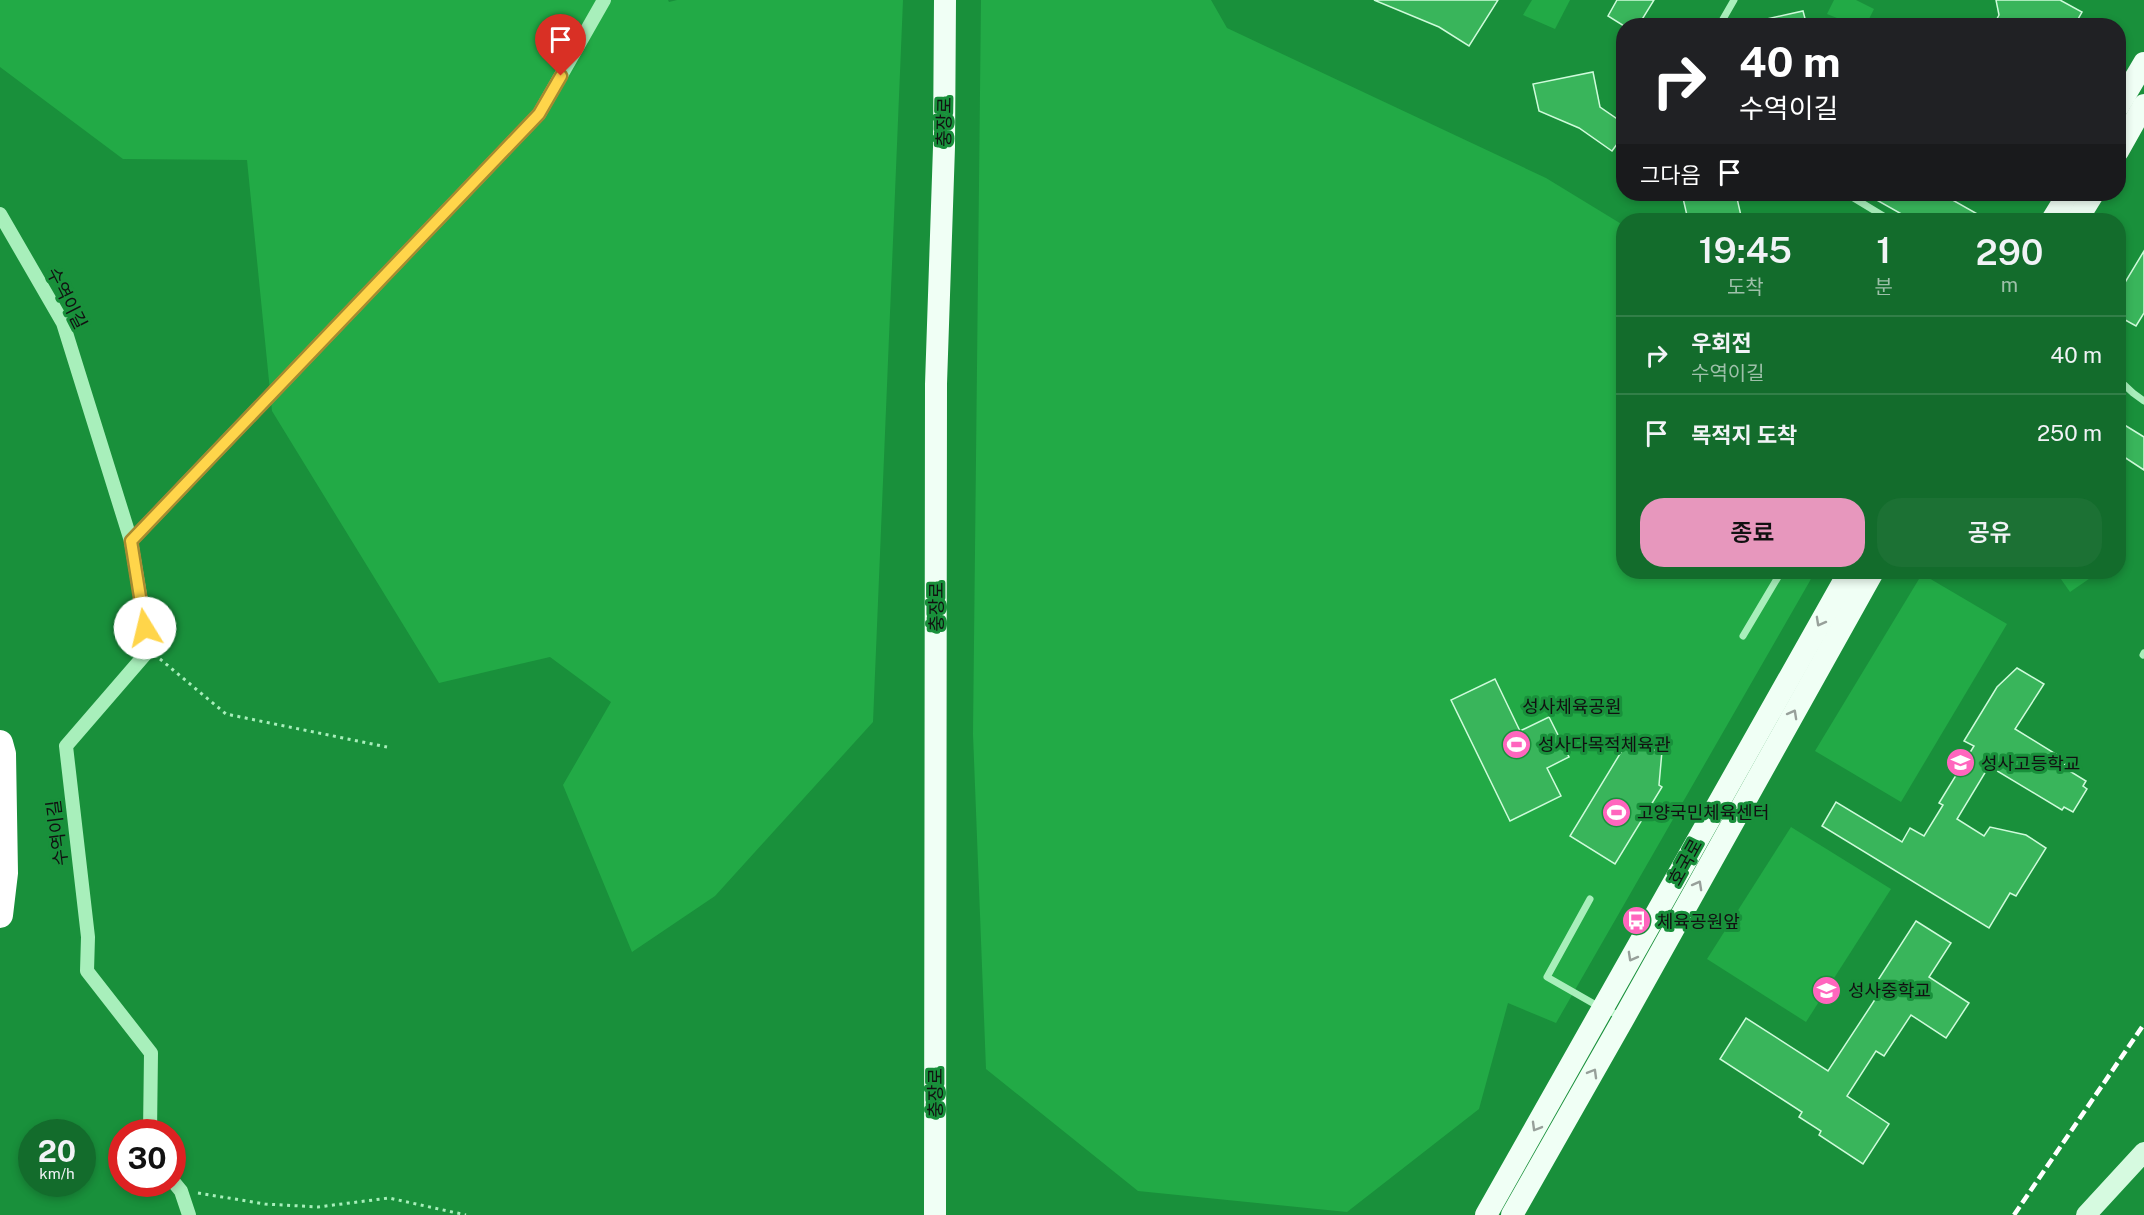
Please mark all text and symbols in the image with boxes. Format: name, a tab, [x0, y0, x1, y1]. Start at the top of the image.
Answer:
pin	[535, 14, 586, 76]
icon: arrive	[544, 23, 577, 56]
text: 40 m	[1739, 37, 1841, 86]
icon: right	[1640, 42, 1718, 120]
text: 수역이길	[1739, 92, 1838, 124]
street label: 충장로	[933, 97, 955, 147]
icon: arrive	[1713, 156, 1746, 189]
text: 그다음	[1640, 162, 1701, 188]
text: 19:45	[1699, 229, 1792, 271]
text: 1	[1876, 229, 1891, 271]
text: 290	[1976, 231, 2043, 273]
street label: 수역이길	[43, 264, 91, 332]
text: m	[2001, 273, 2018, 297]
text: 도착	[1727, 275, 1764, 299]
text: 분	[1875, 275, 1893, 299]
text: 우회전	[1691, 330, 1752, 356]
icon: right	[1640, 339, 1673, 372]
text: 40 m	[2050, 342, 2102, 368]
text: 수역이길	[1691, 361, 1765, 385]
icon: arrive	[1640, 417, 1673, 450]
text: 250 m	[2037, 420, 2102, 446]
text: 목적지 도착	[1691, 422, 1797, 448]
button: 종료	[1640, 498, 1865, 567]
button: 공유	[1877, 498, 2102, 567]
street label: 충장로	[926, 582, 947, 632]
position arrow	[113, 596, 177, 660]
one-way arrow	[1816, 616, 1828, 627]
park label: 성사체육공원	[1522, 696, 1622, 717]
one-way arrow	[1786, 710, 1797, 720]
sports icon: 성사다목적체육관	[1501, 728, 1533, 760]
place label: 성사다목적체육관	[1538, 734, 1671, 755]
school or university icon: 성사고등학교	[1944, 747, 1976, 779]
place label: 성사고등학교	[1981, 753, 2080, 774]
sports icon: 고양국민체육센터	[1600, 796, 1632, 828]
street label: 수역이길	[43, 799, 71, 867]
place label: 고양국민체육센터	[1637, 802, 1769, 823]
street label: 호국로	[1664, 835, 1706, 889]
one-way arrow	[1691, 880, 1702, 891]
bus stop icon: 체육공원앞	[1620, 905, 1652, 937]
place label: 체육공원앞	[1657, 911, 1740, 932]
one-way arrow	[1628, 951, 1639, 961]
school or university icon: 성사중학교	[1811, 974, 1843, 1006]
place label: 성사중학교	[1848, 980, 1931, 1001]
street label: 충장로	[925, 1068, 946, 1118]
one-way arrow	[1585, 1069, 1597, 1079]
speed limit sign: 30	[108, 1119, 186, 1197]
one-way arrow	[1532, 1121, 1543, 1131]
text: 20	[38, 1133, 76, 1169]
text: km/h	[39, 1165, 75, 1182]

